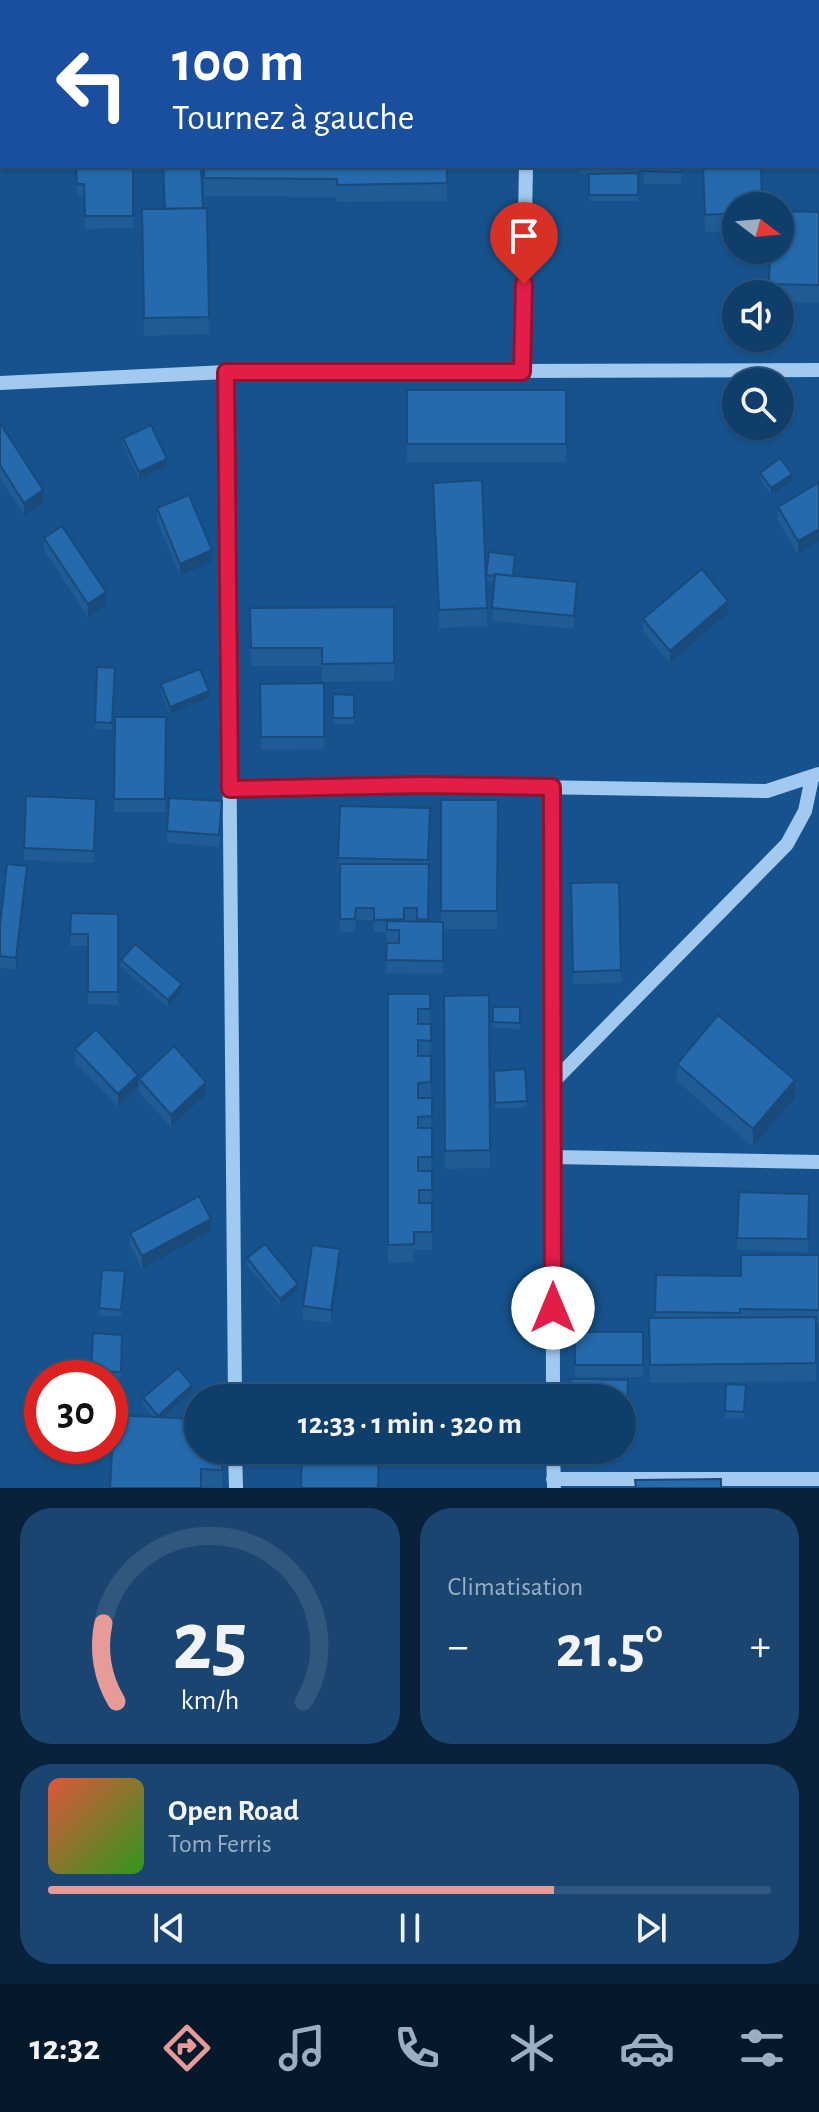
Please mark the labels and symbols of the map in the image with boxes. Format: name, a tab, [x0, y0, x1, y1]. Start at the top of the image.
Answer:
north arrow	[722, 192, 794, 264]
pin	[490, 202, 558, 284]
position arrow	[511, 1266, 595, 1350]
speed limit sign: 30	[24, 1360, 128, 1464]

